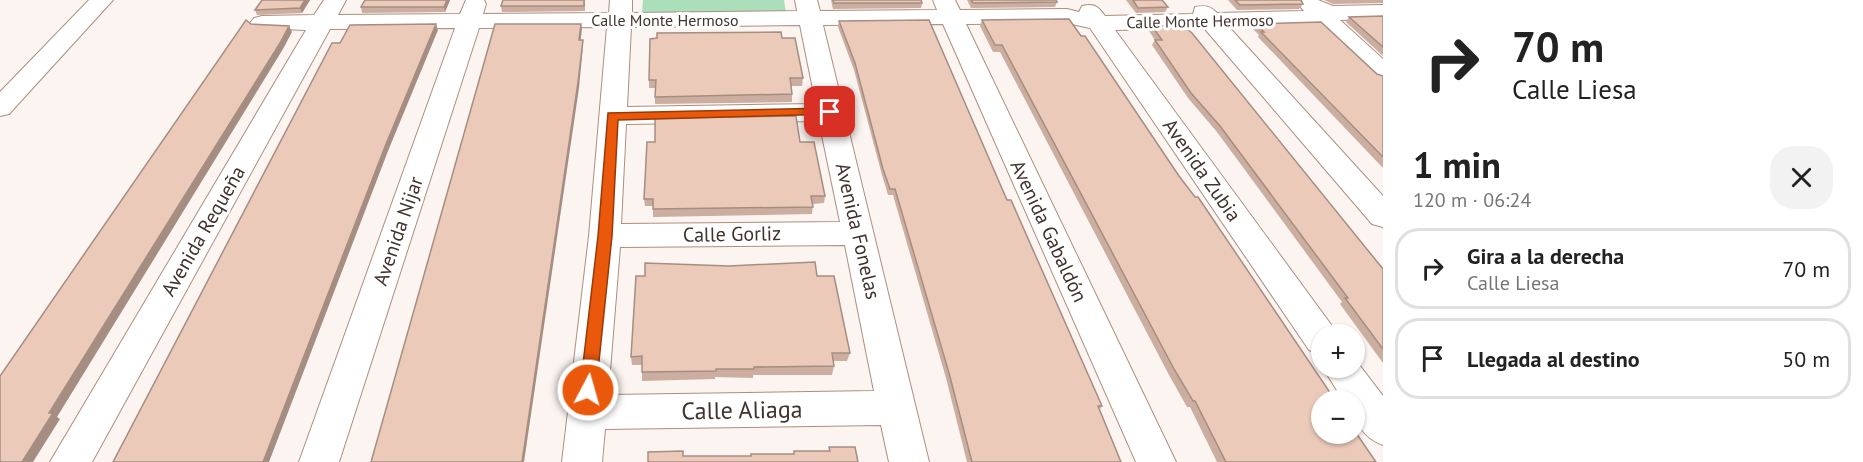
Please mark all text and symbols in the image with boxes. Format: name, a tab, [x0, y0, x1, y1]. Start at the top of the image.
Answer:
street label: Calle Monte Hermoso	[591, 10, 739, 30]
street label: Calle Monte Hermoso	[1126, 10, 1274, 32]
text: 70 m	[1512, 19, 1604, 74]
icon: right	[1413, 24, 1491, 102]
text: Calle Liesa	[1512, 72, 1637, 106]
pin	[804, 86, 855, 137]
icon: arrive	[813, 95, 846, 128]
street label: Avenida Zubia	[1157, 113, 1247, 227]
text: 1 min	[1413, 141, 1501, 188]
button: close	[1770, 146, 1833, 209]
street label: Avenida Gabaldón	[1005, 156, 1093, 306]
street label: Avenida Fonelas	[830, 160, 886, 302]
street label: Avenida Requeña	[155, 161, 251, 301]
street label: Avenida Nijar	[367, 173, 429, 289]
text: 120 m · 06:24	[1413, 187, 1531, 213]
street label: Calle Gorliz	[683, 220, 781, 248]
text: Gira a la derecha	[1467, 242, 1624, 270]
icon: right	[1416, 252, 1449, 285]
text: 70 m	[1782, 255, 1830, 283]
text: Calle Liesa	[1467, 270, 1559, 296]
map controls	[1311, 324, 1365, 444]
button: +	[1311, 324, 1365, 378]
icon: arrive	[1416, 342, 1449, 375]
text: Llegada al destino	[1467, 345, 1640, 373]
text: 50 m	[1782, 345, 1830, 373]
position arrow	[556, 358, 620, 422]
button: −	[1311, 390, 1365, 444]
street label: Calle Aliaga	[681, 393, 803, 427]

